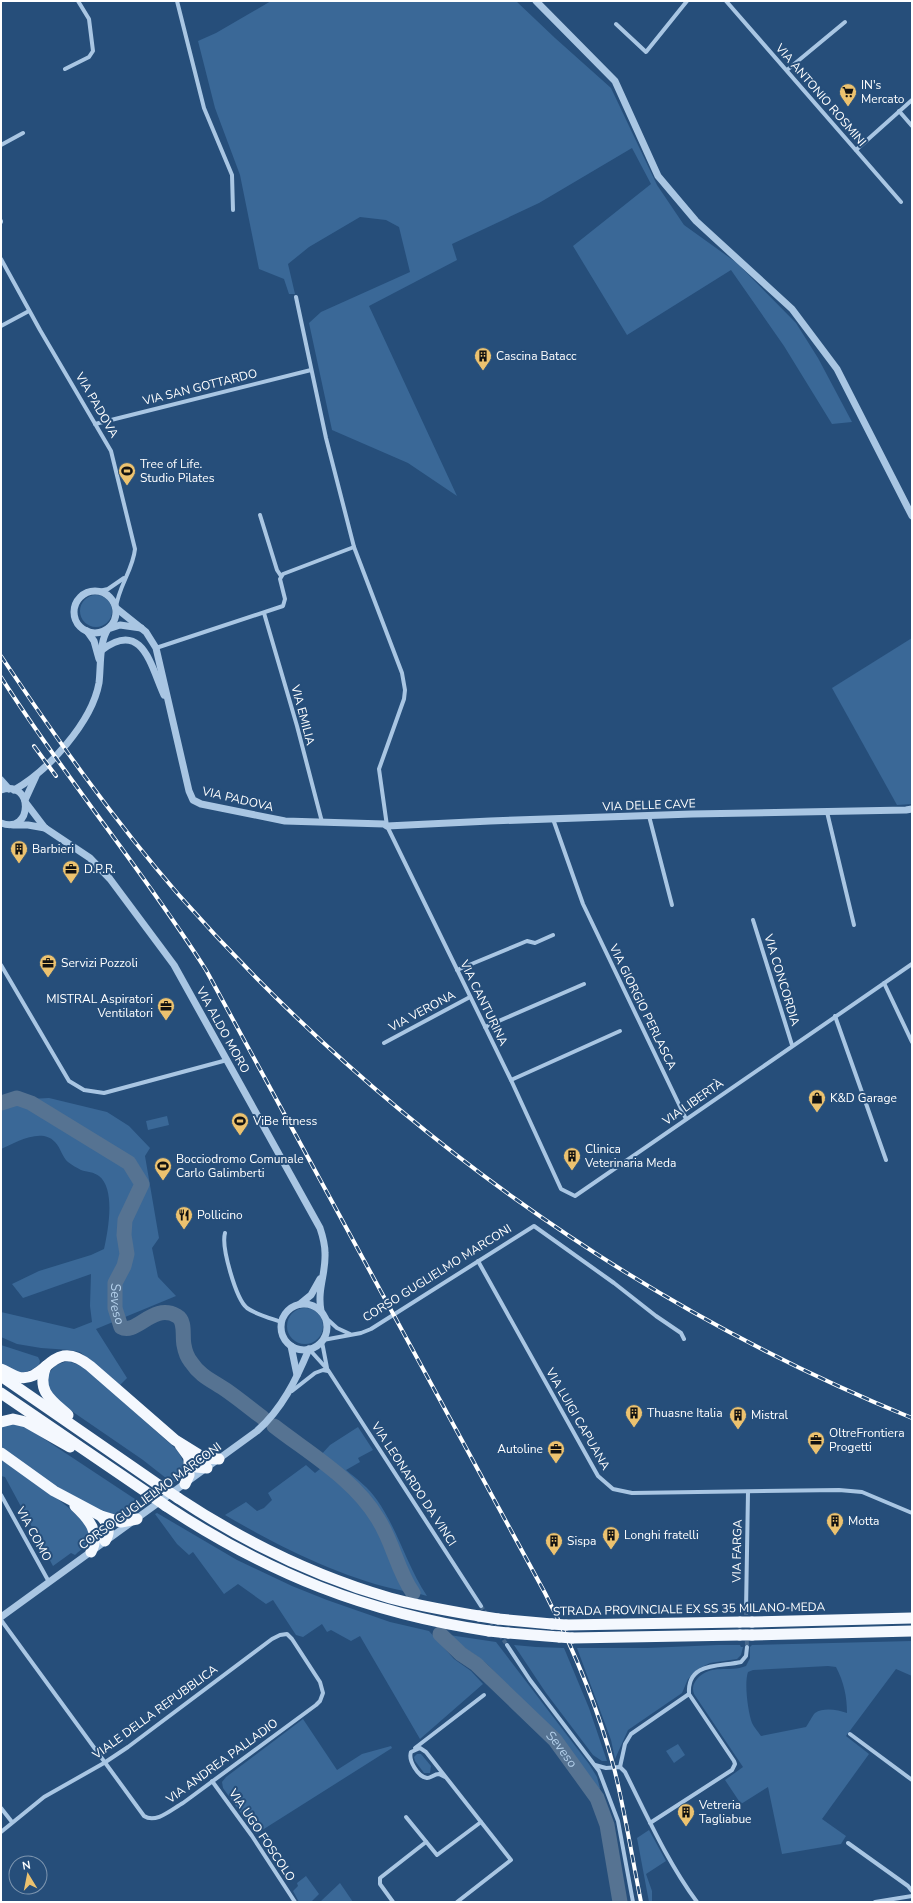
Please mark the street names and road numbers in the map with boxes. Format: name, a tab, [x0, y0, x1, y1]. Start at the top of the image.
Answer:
street label: VIA ANTONIO ROSMINI	[771, 40, 870, 150]
street label: VIA SAN GOTTARDO	[140, 365, 259, 409]
street label: VIA PADOVA	[71, 369, 122, 441]
street label: VIA EMILIA	[287, 682, 319, 747]
street label: VIA PADOVA	[200, 783, 276, 815]
street label: VIA DELLE CAVE	[601, 795, 696, 815]
street label: VIA CONCORDIA	[760, 931, 804, 1028]
street label: VIA GIORGIO PERLASCA	[605, 941, 680, 1073]
street label: VIA CANTURINA	[456, 957, 512, 1049]
street label: VIA ALDO MORO	[192, 983, 253, 1076]
street label: VIA VERONA	[385, 987, 458, 1036]
street label: VIA LIBERTÀ	[659, 1075, 727, 1129]
street label: CORSO GUGLIELMO MARCONI	[360, 1221, 514, 1325]
street label: VIA LUIGI CAPUANA	[542, 1364, 614, 1473]
street label: VIA LEONARDO DA VINCI	[367, 1418, 460, 1549]
street label: CORSO GUGLIELMO MARCONI	[76, 1439, 224, 1553]
street label: VIA COMO	[12, 1503, 55, 1564]
street label: VIA FARGA	[728, 1519, 746, 1584]
street label: STRADA PROVINCIALE EX SS 35 MILANO-MEDA	[553, 1599, 826, 1619]
street label: VIALE DELLA REPUBBLICA	[88, 1661, 221, 1763]
street label: VIA ANDREA PALLADIO	[162, 1715, 281, 1808]
street label: VIA UGO FOSCOLO	[225, 1785, 299, 1884]

